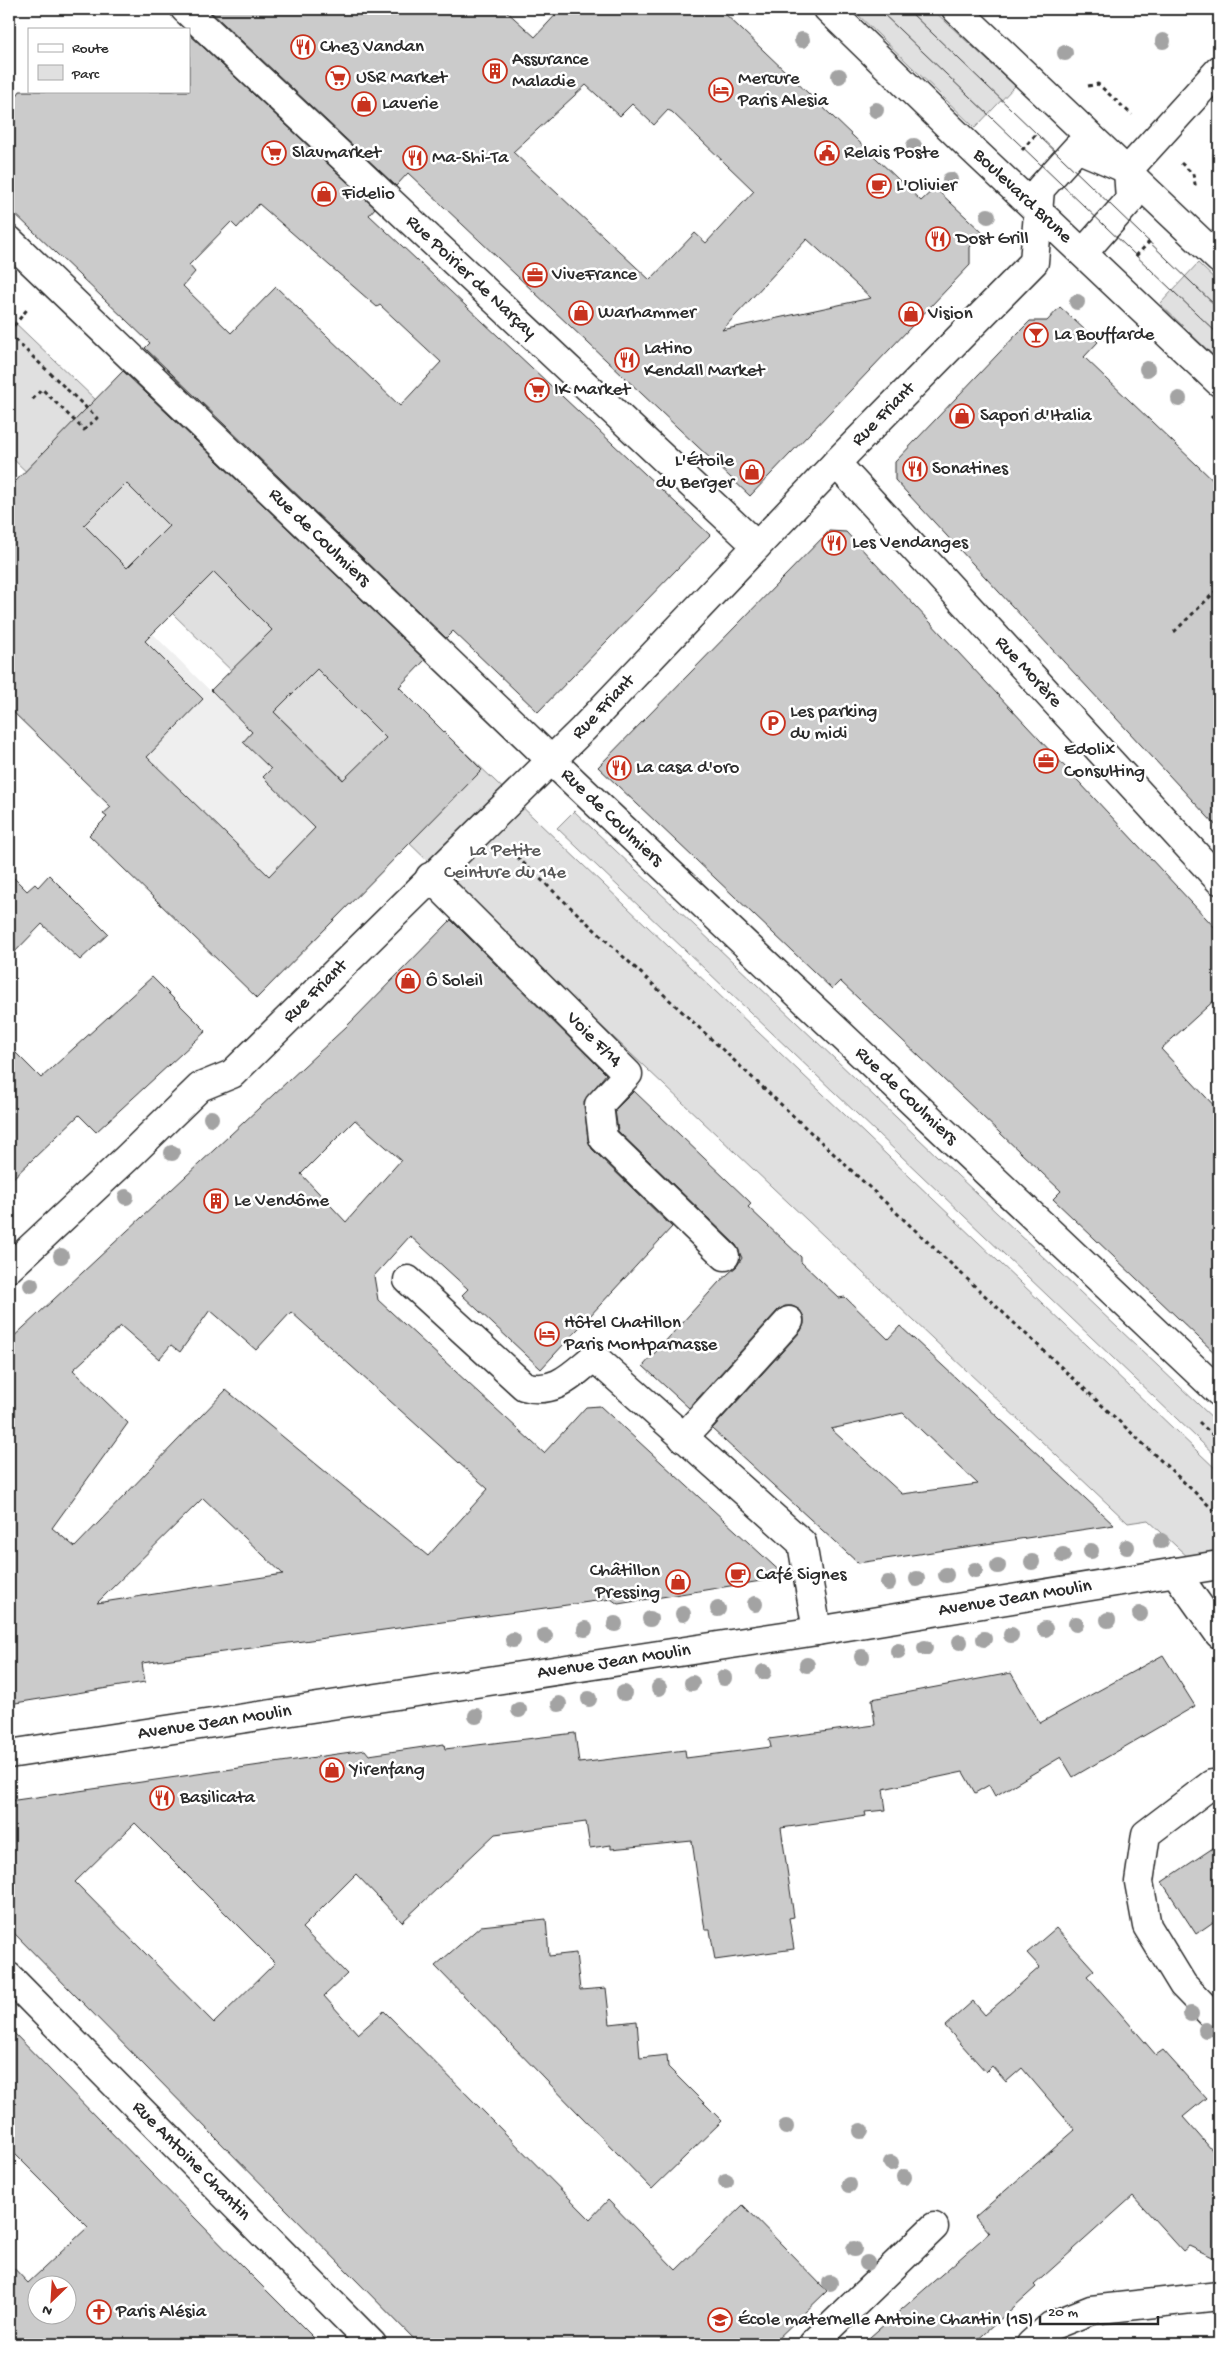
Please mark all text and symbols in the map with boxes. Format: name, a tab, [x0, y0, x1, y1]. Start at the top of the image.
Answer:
legend	[28, 28, 190, 92]
restaurant icon: Chez Vandan	[290, 34, 316, 60]
place label: Chez Vandan	[320, 36, 424, 59]
text: Route	[72, 40, 109, 58]
place label: Assurance Maladie	[512, 49, 589, 94]
building icon: Assurance Maladie	[482, 58, 508, 84]
supermarket icon: USR Market	[325, 65, 351, 91]
text: Parc	[71, 66, 100, 84]
place label: USR Market	[356, 67, 449, 90]
place label: Mercure Paris Alesia	[737, 68, 830, 113]
hotel icon: Mercure Paris Alesia	[708, 77, 734, 103]
shop icon: Laverie	[351, 91, 377, 117]
place label: Laverie	[382, 93, 439, 116]
supermarket icon: Slavmarket	[261, 140, 287, 166]
public building icon: Relais Poste	[814, 140, 840, 166]
place label: Slavmarket	[292, 142, 383, 165]
place label: Relais Poste	[844, 142, 939, 165]
street label: Boulevard Brune	[967, 143, 1077, 249]
restaurant icon: Ma-Shi-Ta	[402, 145, 428, 171]
place label: Ma-Shi-Ta	[432, 147, 510, 170]
cafe icon: L'Olivier	[866, 173, 892, 199]
place label: L'Olivier	[896, 175, 959, 198]
shop icon: Fidelio	[311, 181, 337, 207]
place label: Fidelio	[341, 183, 395, 206]
street label: Rue Poirier de Narçay	[401, 210, 542, 345]
restaurant icon: Dost Grill	[925, 226, 951, 252]
place label: Dost Grill	[954, 228, 1029, 251]
office icon: ViveFrance	[522, 262, 548, 288]
place label: ViveFrance	[551, 264, 637, 287]
shop icon: Warhammer	[568, 300, 594, 326]
shop icon: Vision	[898, 301, 924, 327]
place label: Warhammer	[598, 302, 698, 325]
place label: Vision	[927, 303, 973, 326]
bar icon: La Bouffarde	[1023, 322, 1049, 348]
place label: La Bouffarde	[1054, 324, 1155, 347]
place label: Latino Kendall Market	[644, 338, 767, 383]
restaurant icon: Latino Kendall Market	[614, 347, 640, 373]
street label: Rue Friant	[847, 376, 922, 452]
supermarket icon: IK Market	[524, 377, 550, 403]
place label: IK Market	[554, 379, 632, 402]
shop icon: Sapori d'Italia	[949, 403, 975, 429]
place label: Sapori d'Italia	[980, 405, 1093, 428]
place label: L'Étoile du Berger	[656, 450, 736, 495]
restaurant icon: Sonatines	[902, 456, 928, 482]
place label: Sonatines	[932, 458, 1009, 481]
shop icon: L'Étoile du Berger	[739, 459, 765, 485]
street label: Rue de Coulmiers	[263, 483, 376, 593]
restaurant icon: Les Vendanges	[821, 530, 847, 556]
place label: Les Vendanges	[852, 532, 969, 555]
street label: Rue Morère	[989, 631, 1067, 713]
street label: Rue Friant	[567, 668, 642, 745]
place label: Les parking du midi	[790, 701, 878, 746]
parking icon: Les parking du midi	[760, 710, 786, 736]
place label: Edolix Consulting	[1064, 739, 1145, 784]
office icon: Edolix Consulting	[1033, 748, 1059, 774]
restaurant icon: La casa d'oro	[606, 755, 632, 781]
place label: La casa d'oro	[636, 757, 740, 780]
street label: Rue de Coulmiers	[556, 764, 669, 873]
park label: La Petite Ceinture du 14e	[444, 840, 566, 885]
street label: Rue Friant	[279, 954, 354, 1028]
shop icon: Ô Soleil	[395, 968, 421, 994]
place label: Ô Soleil	[426, 970, 483, 993]
street label: Voie F/14	[560, 1006, 627, 1073]
street label: Rue de Coulmiers	[850, 1042, 963, 1151]
building icon: Le Vendôme	[203, 1188, 229, 1214]
place label: Le Vendôme	[234, 1190, 329, 1213]
place label: Hôtel Chatillon Paris Montparnasse	[563, 1312, 717, 1357]
hotel icon: Hôtel Chatillon Paris Montparnasse	[534, 1321, 560, 1347]
place label: Châtillon Pressing	[590, 1560, 660, 1605]
cafe icon: Café Signes	[725, 1562, 751, 1588]
place label: Café Signes	[756, 1564, 848, 1587]
shop icon: Châtillon Pressing	[665, 1569, 691, 1595]
street label: Avenue Jean Moulin	[937, 1575, 1093, 1622]
street label: Avenue Jean Moulin	[536, 1639, 692, 1685]
street label: Avenue Jean Moulin	[136, 1700, 293, 1746]
shop icon: Yirenfang	[319, 1757, 345, 1783]
place label: Yirenfang	[348, 1759, 425, 1782]
restaurant icon: Basilicata	[149, 1785, 175, 1811]
place label: Basilicata	[179, 1787, 256, 1810]
street label: Rue Antoine Chantin	[127, 2096, 255, 2226]
north arrow	[28, 2276, 78, 2326]
scale bar	[1040, 2293, 1158, 2325]
church icon: Paris Alésia	[86, 2299, 112, 2325]
text: N	[40, 2300, 55, 2319]
place label: Paris Alésia	[115, 2301, 208, 2324]
text: 20 m	[1048, 2304, 1078, 2322]
school or university icon: École maternelle Antoine Chantin (15)	[707, 2307, 733, 2333]
place label: École maternelle Antoine Chantin (15)	[738, 2309, 1034, 2332]

